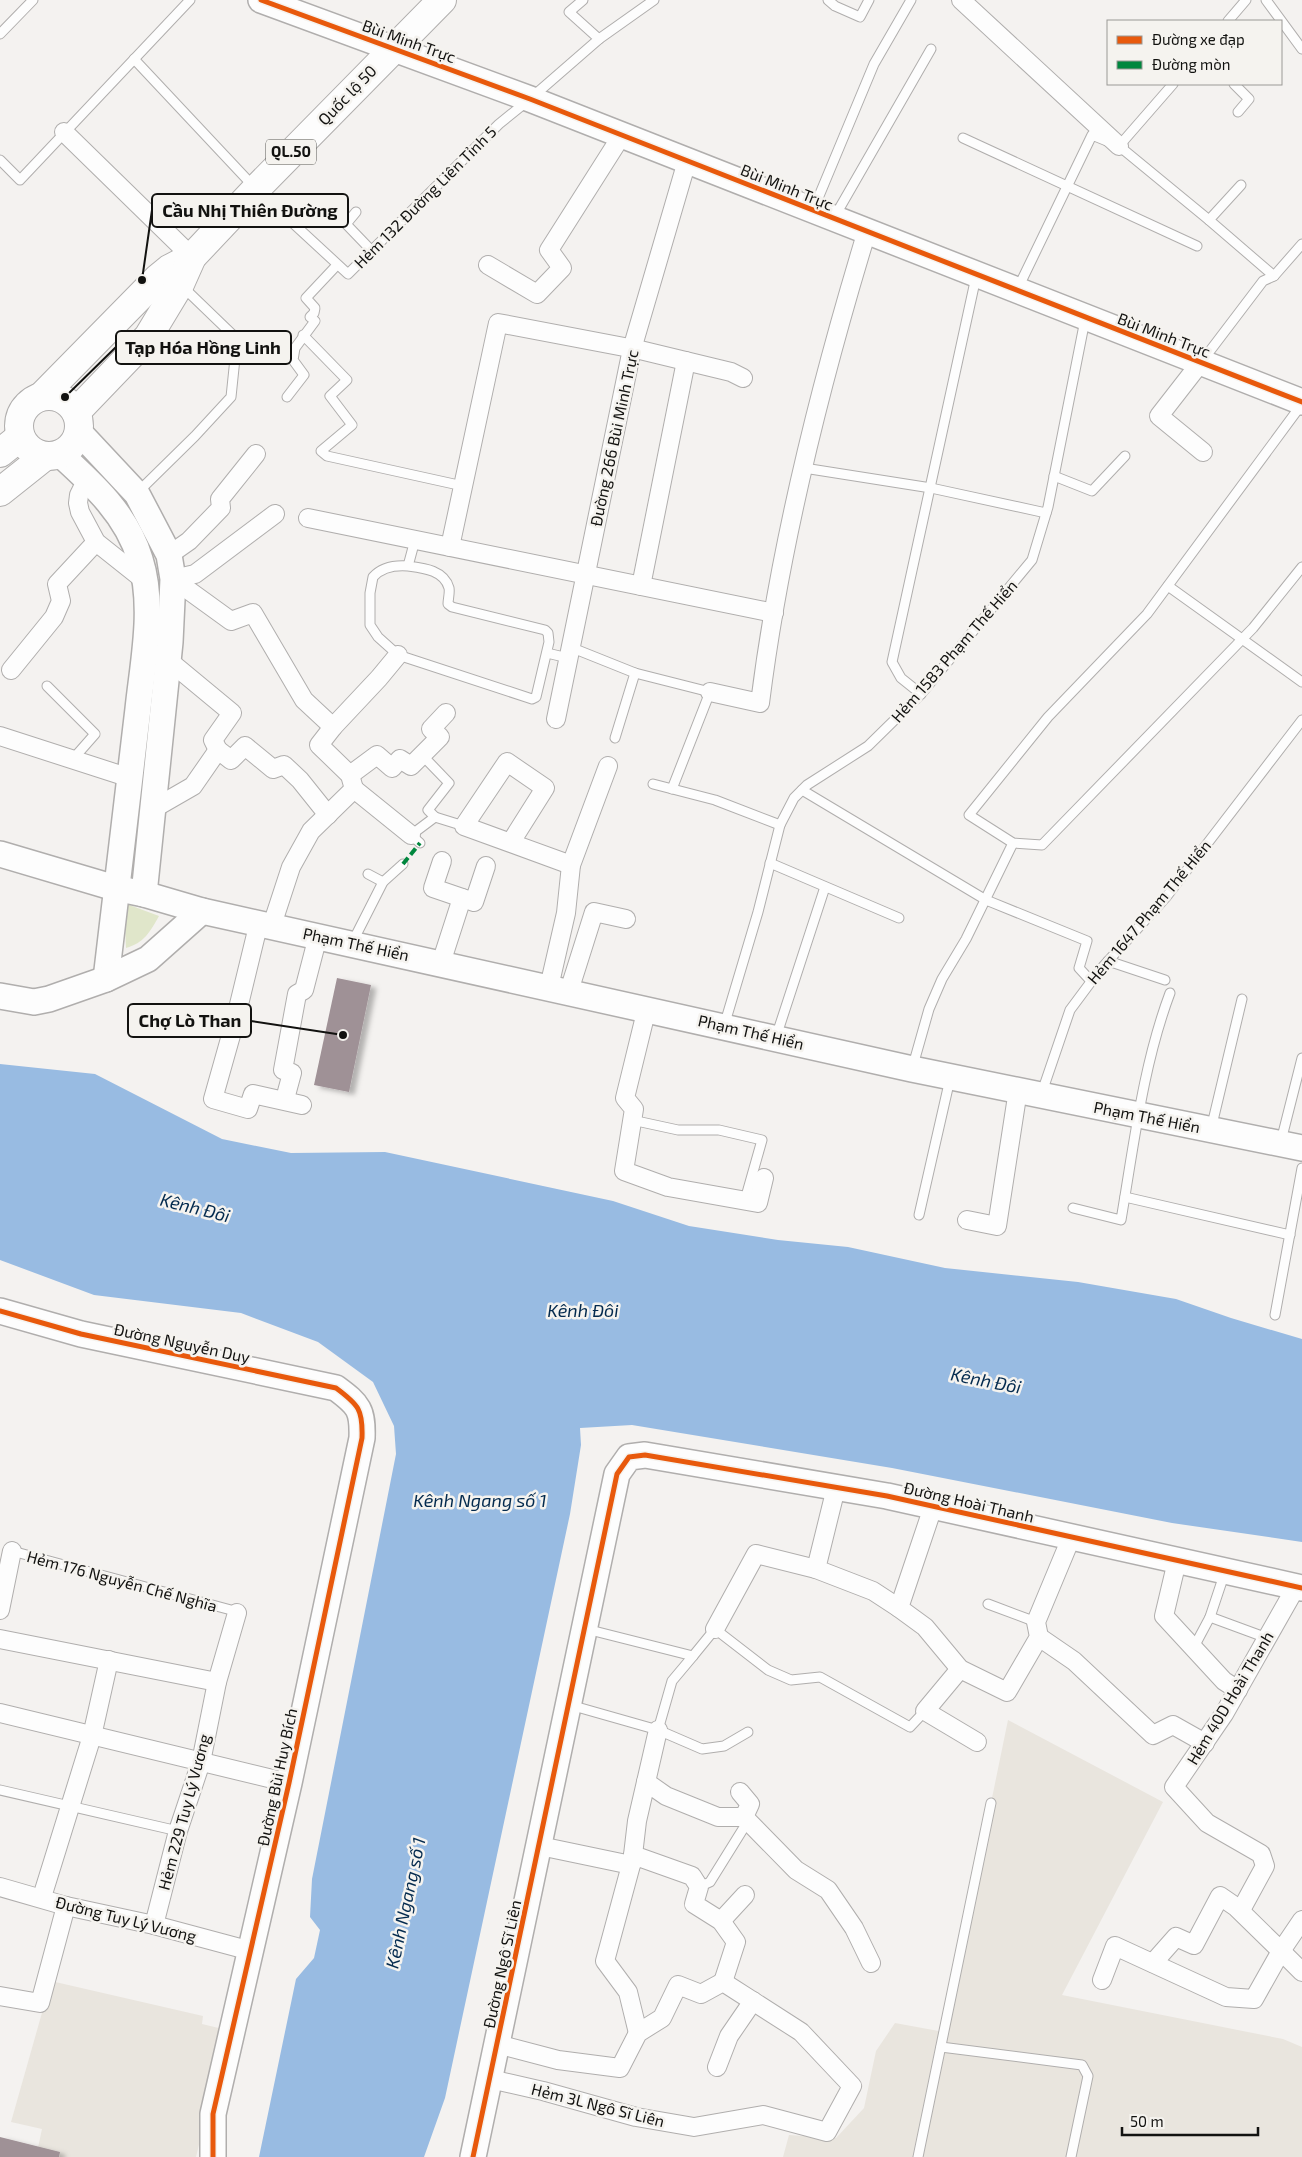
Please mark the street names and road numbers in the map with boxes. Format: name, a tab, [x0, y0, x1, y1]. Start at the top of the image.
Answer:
street label: Bùi Minh Trực	[360, 15, 459, 66]
street label: Quốc lộ 50	[313, 61, 381, 129]
street label: Hẻm 132 Đường Liên Tỉnh 5	[350, 122, 500, 272]
road number: QL.50	[266, 140, 316, 164]
street label: Bùi Minh Trực	[738, 159, 836, 214]
street label: Bùi Minh Trực	[1115, 308, 1213, 361]
street label: Đường 266 Bùi Minh Trực	[585, 348, 642, 528]
street label: Hẻm 1583 Phạm Thế Hiển	[887, 576, 1021, 726]
street label: Hẻm 1647 Phạm Thế Hiển	[1083, 836, 1214, 988]
street label: Phạm Thế Hiển	[301, 923, 411, 964]
street label: Phạm Thế Hiển	[696, 1010, 806, 1053]
street label: Phạm Thế Hiển	[1092, 1097, 1202, 1136]
street label: Đường Nguyễn Duy	[112, 1319, 252, 1366]
street label: Đường Hoài Thanh	[902, 1477, 1036, 1526]
street label: Hẻm 176 Nguyễn Chế Nghĩa	[25, 1546, 219, 1615]
street label: Hẻm 40D Hoài Thanh	[1182, 1628, 1277, 1768]
street label: Đường Bùi Huy Bích	[253, 1706, 300, 1848]
street label: Hẻm 229 Tuy Lý Vương	[154, 1732, 214, 1892]
street label: Đường Tuy Lý Vương	[54, 1892, 199, 1945]
street label: Đường Ngô Sĩ Liên	[479, 1898, 524, 2030]
street label: Hẻm 3L Ngô Sĩ Liên	[530, 2079, 667, 2130]

